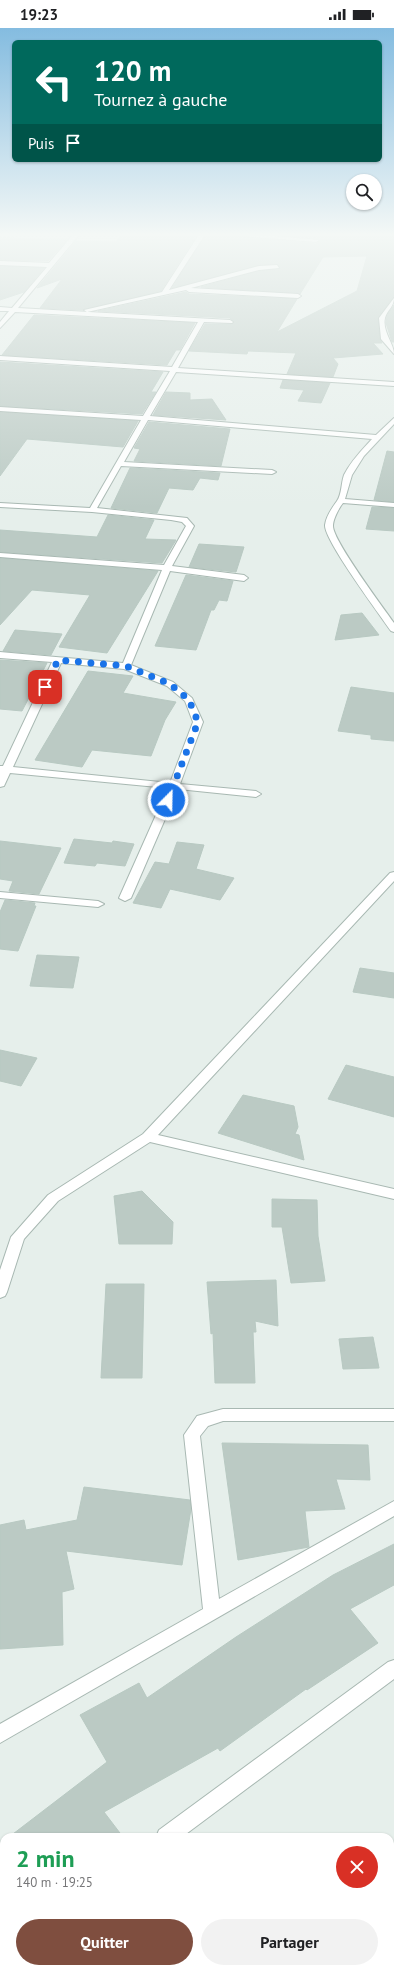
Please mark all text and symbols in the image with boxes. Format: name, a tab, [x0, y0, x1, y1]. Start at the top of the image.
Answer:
text: 19:23	[20, 5, 58, 24]
text: 120 m	[94, 52, 171, 89]
icon: left	[28, 56, 80, 108]
text: Tournez à gauche	[94, 88, 227, 111]
icon: arrive	[62, 132, 84, 154]
text: Puis	[28, 134, 54, 153]
map controls	[346, 174, 382, 210]
button: search	[346, 174, 382, 210]
pin	[28, 670, 62, 704]
icon: arrive	[34, 676, 56, 698]
position arrow	[147, 779, 189, 821]
text: 2 min	[16, 1843, 75, 1874]
button: close	[336, 1846, 378, 1888]
text: 140 m · 19:25	[16, 1874, 93, 1891]
button: Quitter	[16, 1919, 193, 1965]
button: Partager	[201, 1919, 378, 1965]

